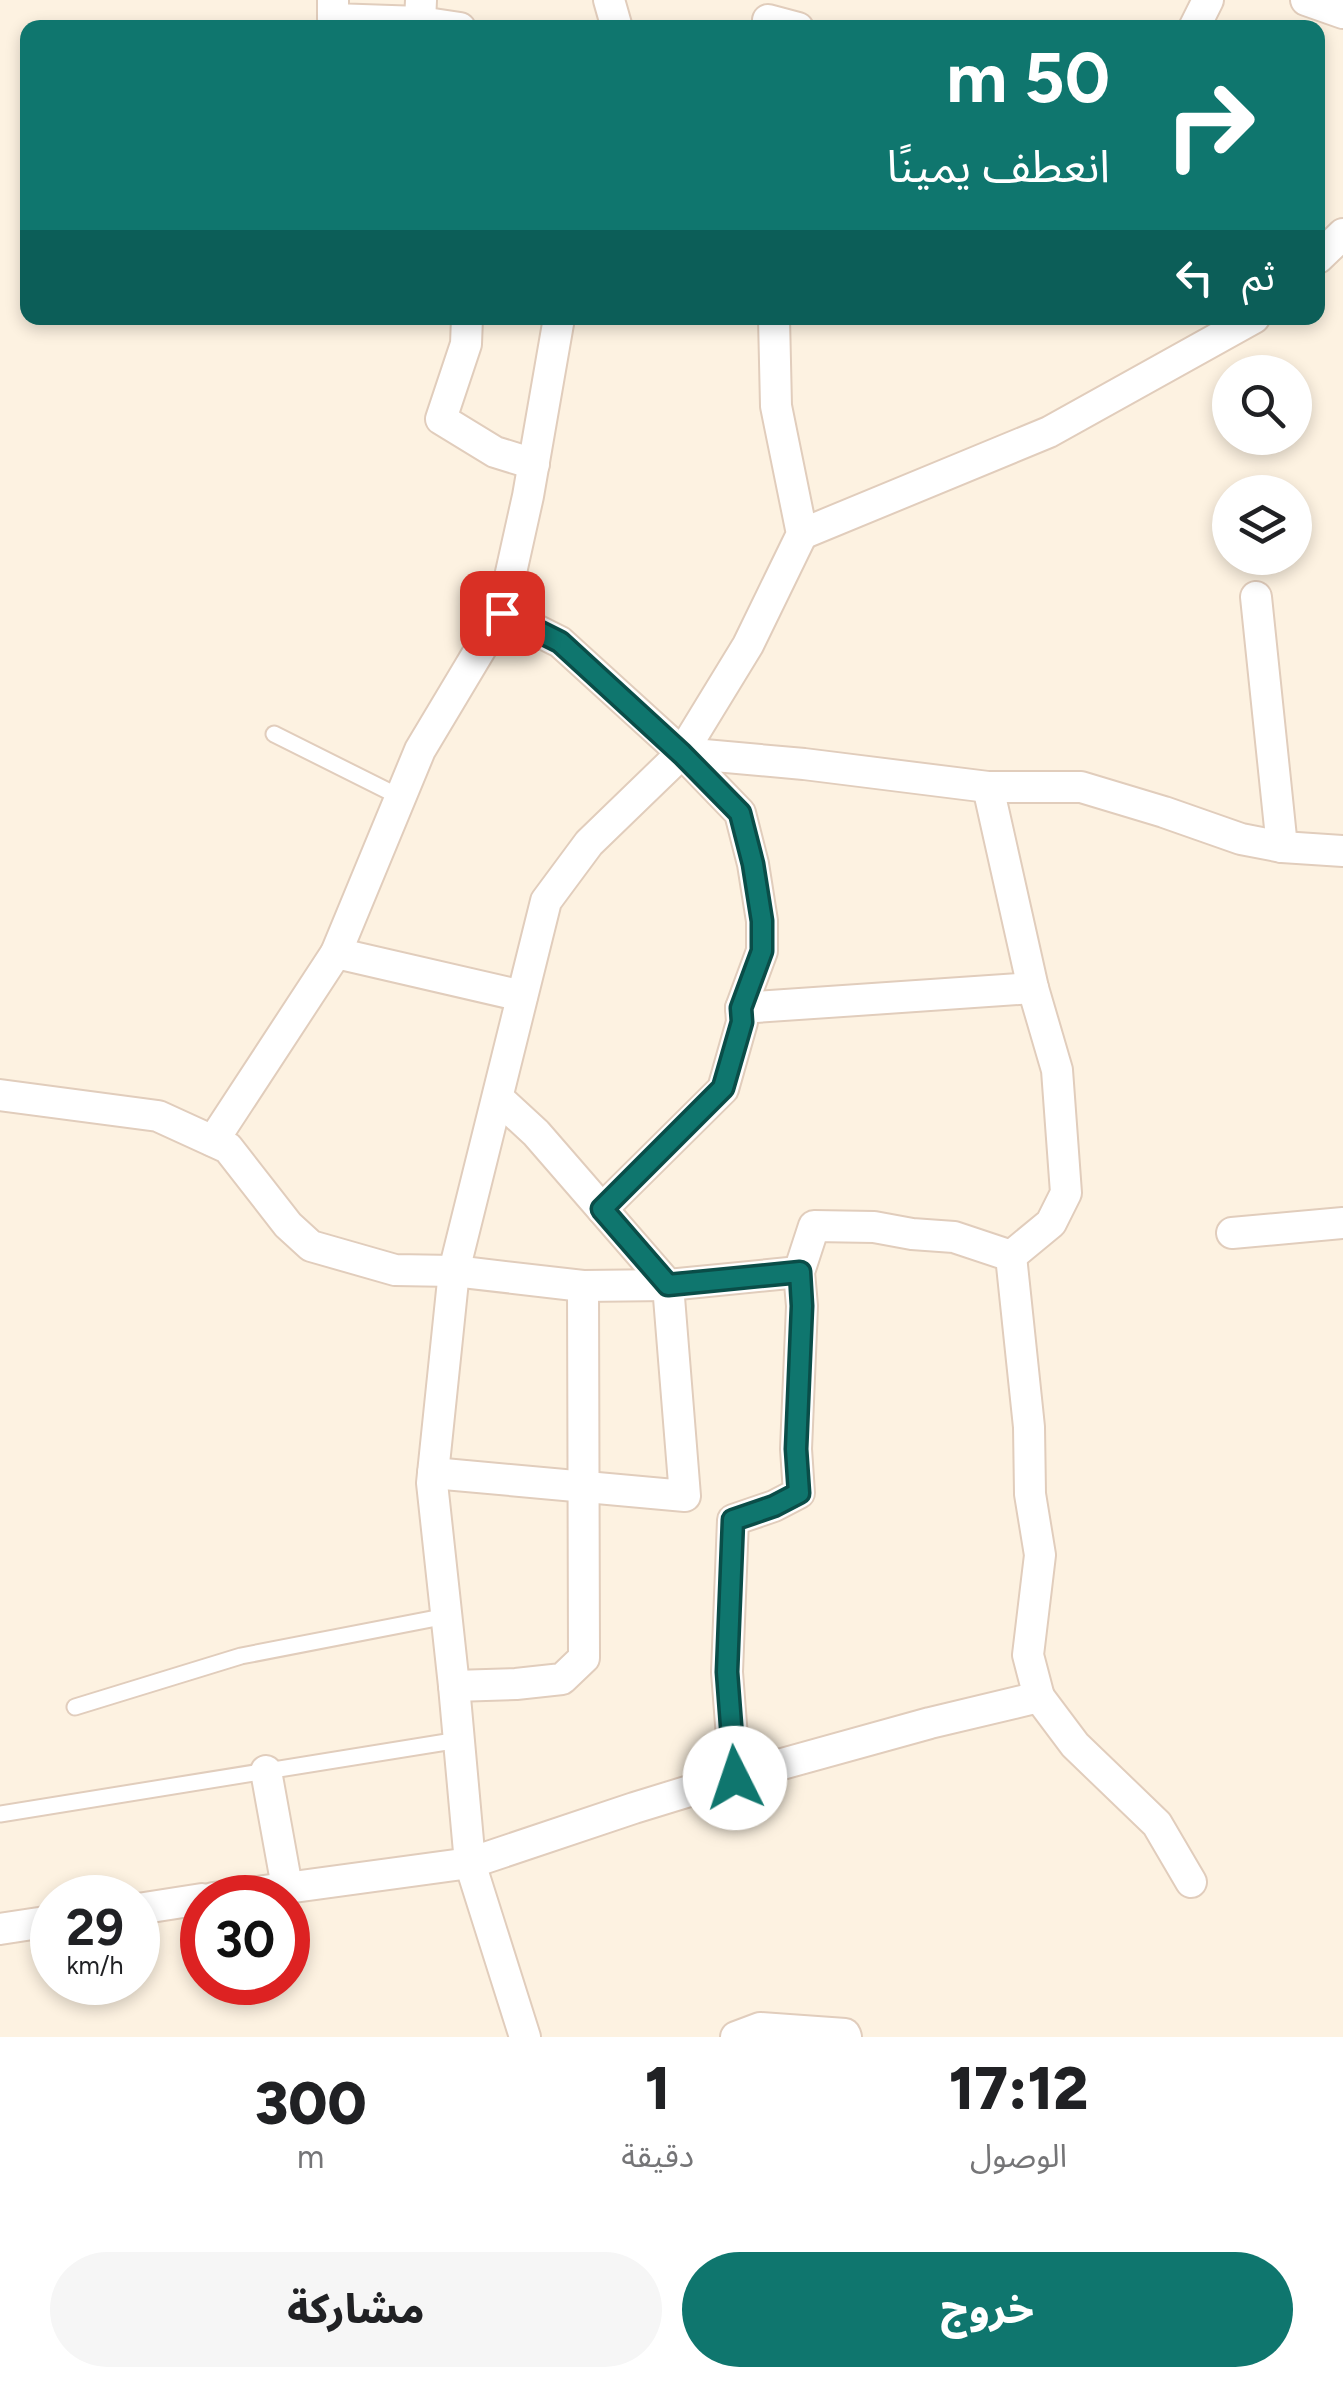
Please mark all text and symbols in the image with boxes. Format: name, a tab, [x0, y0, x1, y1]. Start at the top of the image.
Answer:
text: 50 m	[946, 35, 1110, 120]
icon: right	[1145, 60, 1275, 190]
text: انعطف يمينًا	[886, 139, 1110, 193]
icon: left	[1167, 250, 1222, 305]
text: ثم	[1242, 254, 1275, 300]
map controls	[1212, 355, 1312, 575]
button: search	[1212, 355, 1312, 455]
button: layers	[1212, 475, 1312, 575]
pin	[460, 571, 545, 656]
icon: arrive	[475, 586, 530, 641]
position arrow	[683, 1726, 787, 1830]
speed limit sign: 30	[180, 1875, 310, 2005]
text: 29	[66, 1897, 124, 1958]
text: km/h	[66, 1950, 124, 1980]
text: 1	[645, 2052, 670, 2124]
text: 17:12	[949, 2052, 1088, 2124]
text: 300	[255, 2067, 367, 2139]
text: دقيقة	[621, 2137, 694, 2175]
text: الوصول	[970, 2137, 1067, 2175]
text: m	[297, 2138, 324, 2176]
button: مشاركة	[50, 2252, 662, 2367]
button: خروج	[682, 2252, 1293, 2367]

